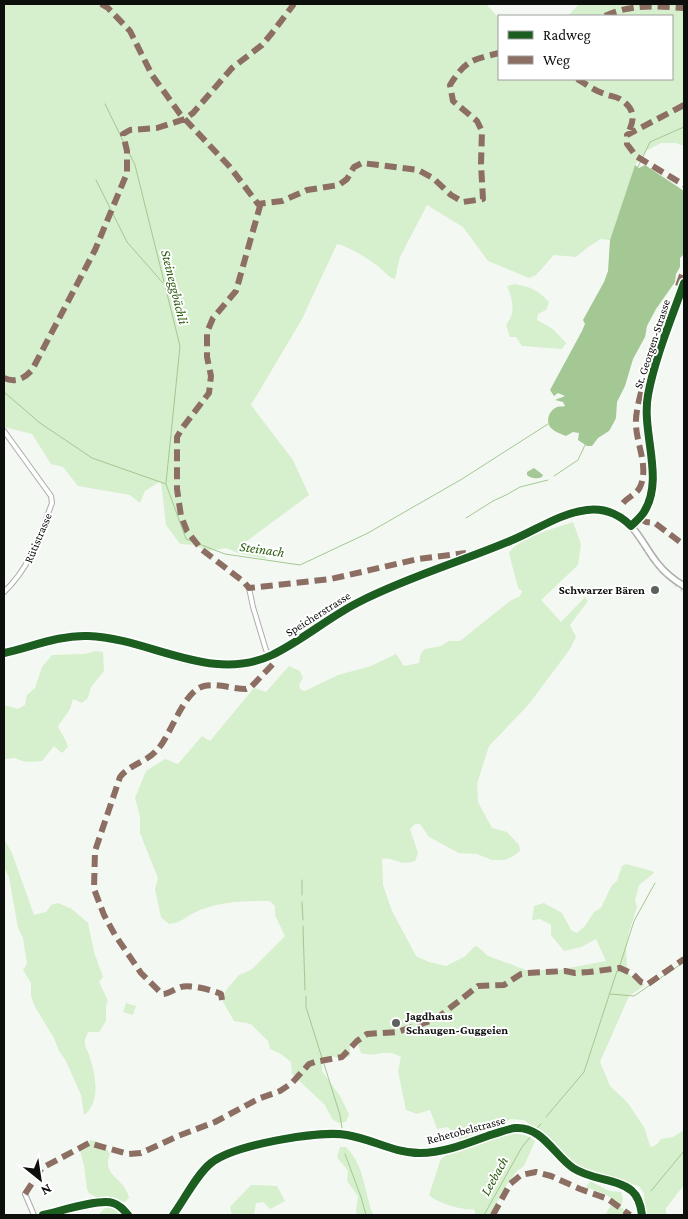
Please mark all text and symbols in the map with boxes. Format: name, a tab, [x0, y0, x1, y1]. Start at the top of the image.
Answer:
legend	[498, 15, 673, 80]
text: Radweg	[543, 27, 591, 44]
text: Weg	[543, 52, 570, 69]
water label: Steineggbächli	[158, 248, 192, 326]
street label: St. Georgen-Strasse	[631, 298, 673, 390]
street label: Rütistrasse	[21, 511, 55, 565]
water label: Steinach	[239, 538, 286, 560]
place label: Schwarzer Bären	[559, 583, 645, 597]
marker: Schwarzer Bären	[649, 584, 661, 596]
street label: Speicherstrasse	[283, 588, 353, 640]
place label: Jagdhaus Schaugen-Guggeien	[404, 1009, 508, 1037]
marker: Jagdhaus Schaugen-Guggeien	[390, 1017, 402, 1029]
street label: Rehetobelstrasse	[425, 1113, 507, 1147]
north arrow	[15, 1154, 65, 1204]
water label: Leebach	[477, 1154, 511, 1198]
text: N	[38, 1181, 55, 1200]

